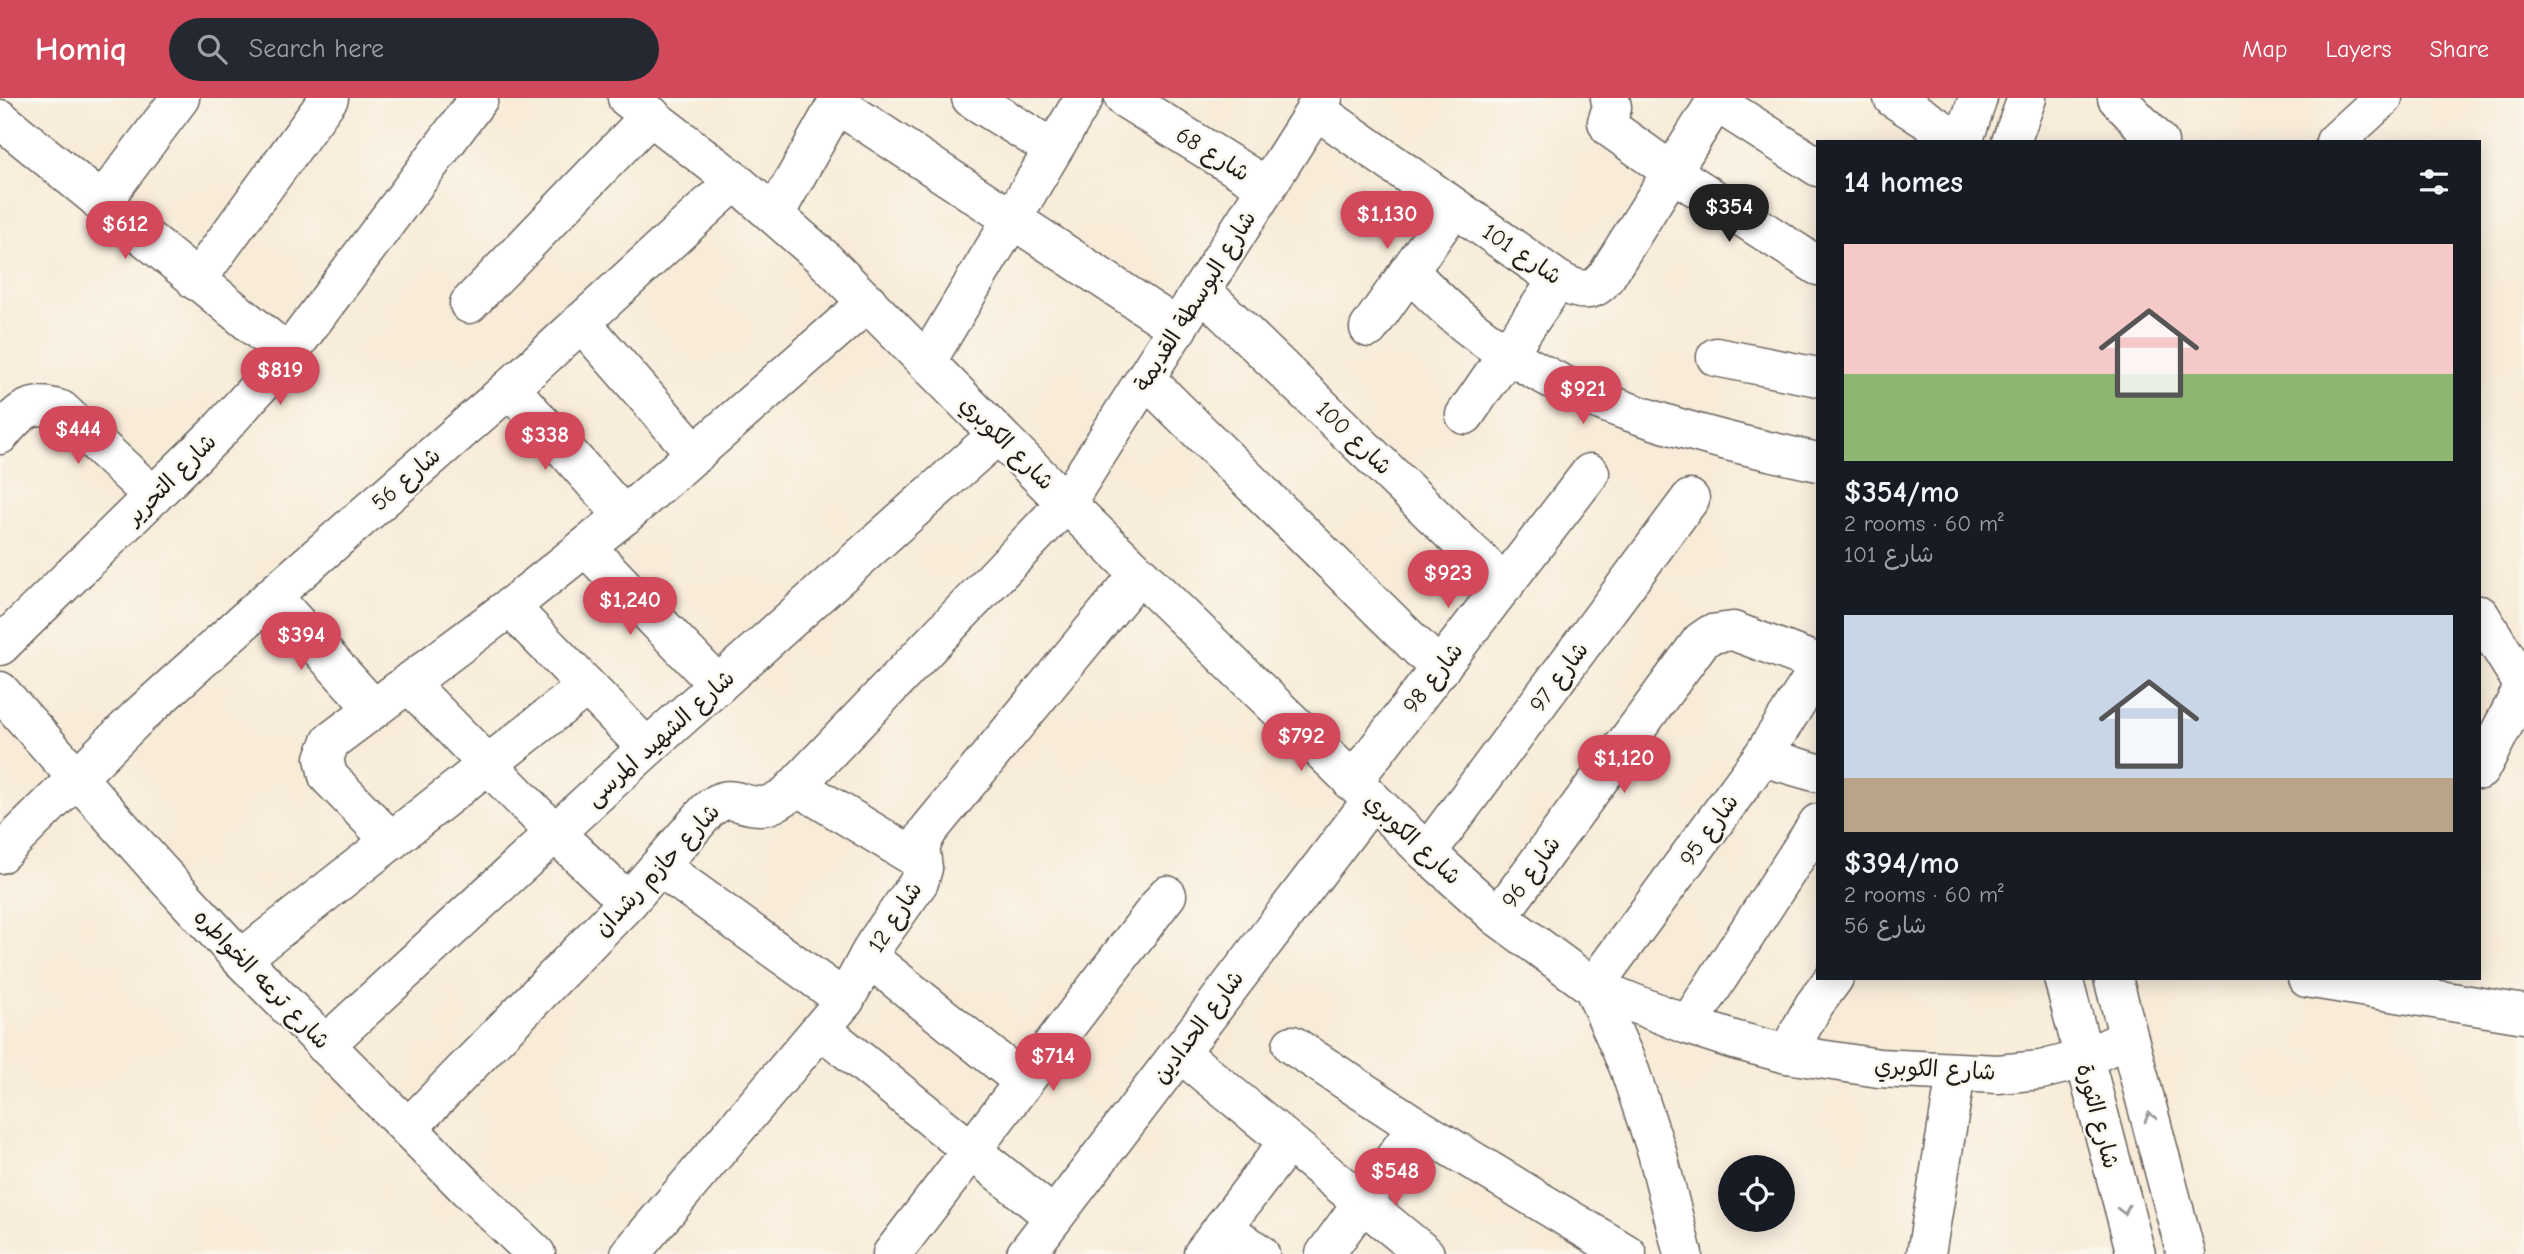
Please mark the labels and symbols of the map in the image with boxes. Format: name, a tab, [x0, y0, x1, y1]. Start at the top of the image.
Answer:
street label: شارع 68	[1170, 121, 1255, 189]
pin: $354	[1688, 184, 1770, 244]
pin: $1,130	[1330, 192, 1444, 251]
pin: $612	[84, 202, 166, 261]
street label: شارع البوسطة القديمة	[1128, 206, 1263, 397]
street label: شارع 101	[1476, 218, 1567, 292]
pin: $819	[239, 348, 321, 407]
pin: $921	[1542, 366, 1624, 426]
street label: شارع الكوبري	[952, 390, 1060, 498]
street label: شارع 100	[1309, 395, 1397, 482]
pin: $444	[37, 406, 119, 466]
pin: $338	[504, 412, 586, 472]
street label: شارع التحرير	[119, 428, 223, 533]
street label: شارع 56	[366, 442, 447, 518]
pin: $923	[1407, 550, 1489, 610]
pin: $1,240	[573, 578, 687, 637]
pin: $394	[260, 612, 342, 672]
street label: شارع 97	[1524, 637, 1596, 718]
street label: شارع 98	[1397, 638, 1470, 720]
street label: شارع الشهيد المرسى	[580, 664, 741, 813]
pin: $792	[1260, 714, 1342, 773]
pin: $1,120	[1567, 736, 1681, 795]
street label: شارع الكوبري	[1357, 788, 1467, 893]
street label: شارع 95	[1674, 789, 1746, 872]
street label: شارع حازم رشدان	[589, 798, 728, 945]
street label: شارع 96	[1496, 831, 1568, 914]
street label: شارع 12	[862, 877, 929, 958]
street label: شارع ترعه الخواطره	[187, 903, 336, 1056]
street label: شارع الحدادين	[1147, 965, 1251, 1090]
pin: $714	[1012, 1034, 1094, 1093]
street label: شارع الكوبري	[1873, 1052, 1996, 1089]
street label: شارع الثورة	[2069, 1061, 2125, 1172]
one-way arrow	[2143, 1111, 2158, 1123]
pin: $548	[1354, 1148, 1436, 1208]
one-way arrow	[2116, 1204, 2130, 1216]

